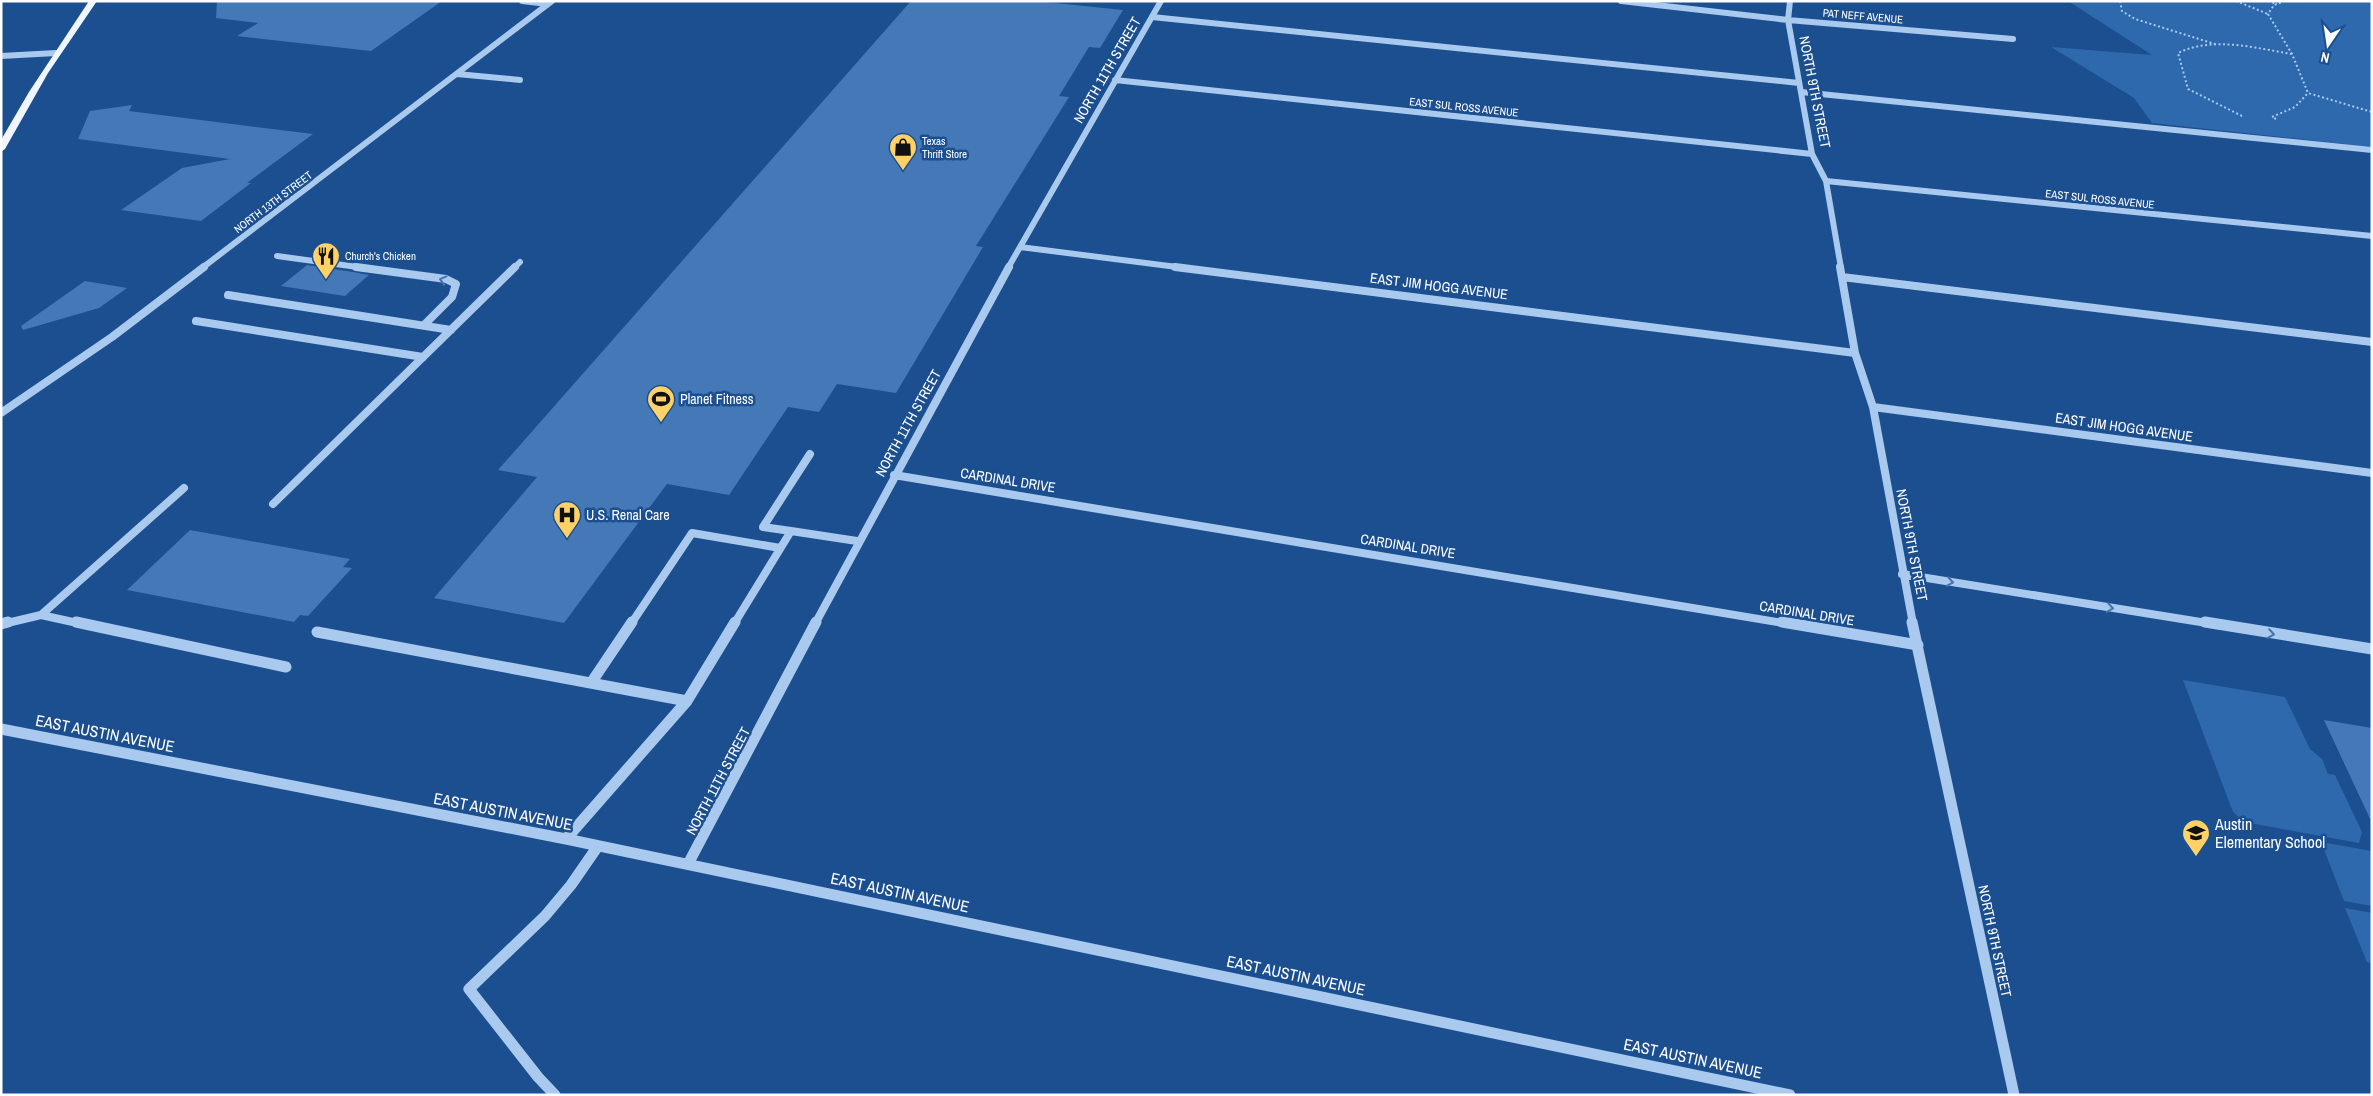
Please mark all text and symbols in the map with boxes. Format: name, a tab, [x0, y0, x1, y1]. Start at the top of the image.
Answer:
street label: PAT NEFF AVENUE	[1822, 6, 1904, 26]
street label: NORTH 11TH STREET	[1069, 14, 1145, 126]
north arrow	[2303, 20, 2353, 70]
street label: NORTH 9TH STREET	[1795, 34, 1835, 150]
text: N	[2319, 48, 2331, 67]
street label: EAST SUL ROSS AVENUE	[1409, 94, 1519, 120]
shop icon: Texas Thrift Store	[888, 132, 918, 171]
place label: Texas Thrift Store	[922, 134, 967, 161]
street label: NORTH 13TH STREET	[231, 168, 315, 236]
street label: EAST SUL ROSS AVENUE	[2045, 186, 2155, 212]
restaurant icon: Church's Chicken	[311, 241, 341, 280]
place label: Church's Chicken	[345, 249, 416, 263]
street label: EAST JIM HOGG AVENUE	[1369, 269, 1509, 303]
one-way arrow	[439, 275, 447, 286]
street label: NORTH 11TH STREET	[871, 366, 945, 480]
sports icon: Planet Fitness	[646, 384, 676, 423]
place label: Planet Fitness	[680, 390, 754, 408]
street label: EAST JIM HOGG AVENUE	[2054, 408, 2194, 446]
street label: CARDINAL DRIVE	[959, 464, 1057, 496]
street label: NORTH 9TH STREET	[1892, 487, 1932, 603]
hospital icon: U.S. Renal Care	[552, 500, 582, 539]
place label: U.S. Renal Care	[586, 506, 670, 524]
street label: CARDINAL DRIVE	[1359, 530, 1457, 562]
one-way arrow	[1946, 576, 1954, 587]
street label: CARDINAL DRIVE	[1758, 597, 1856, 629]
one-way arrow	[2106, 603, 2115, 613]
one-way arrow	[2267, 628, 2275, 638]
street label: EAST AUSTIN AVENUE	[34, 709, 176, 757]
street label: NORTH 11TH STREET	[682, 724, 754, 838]
street label: EAST AUSTIN AVENUE	[432, 787, 574, 835]
place label: Austin Elementary School	[2214, 813, 2325, 853]
school or university icon: Austin Elementary School	[2181, 818, 2211, 857]
street label: EAST AUSTIN AVENUE	[829, 867, 971, 917]
street label: NORTH 9TH STREET	[1974, 883, 2016, 999]
street label: EAST AUSTIN AVENUE	[1225, 950, 1367, 1000]
street label: EAST AUSTIN AVENUE	[1622, 1033, 1764, 1083]

